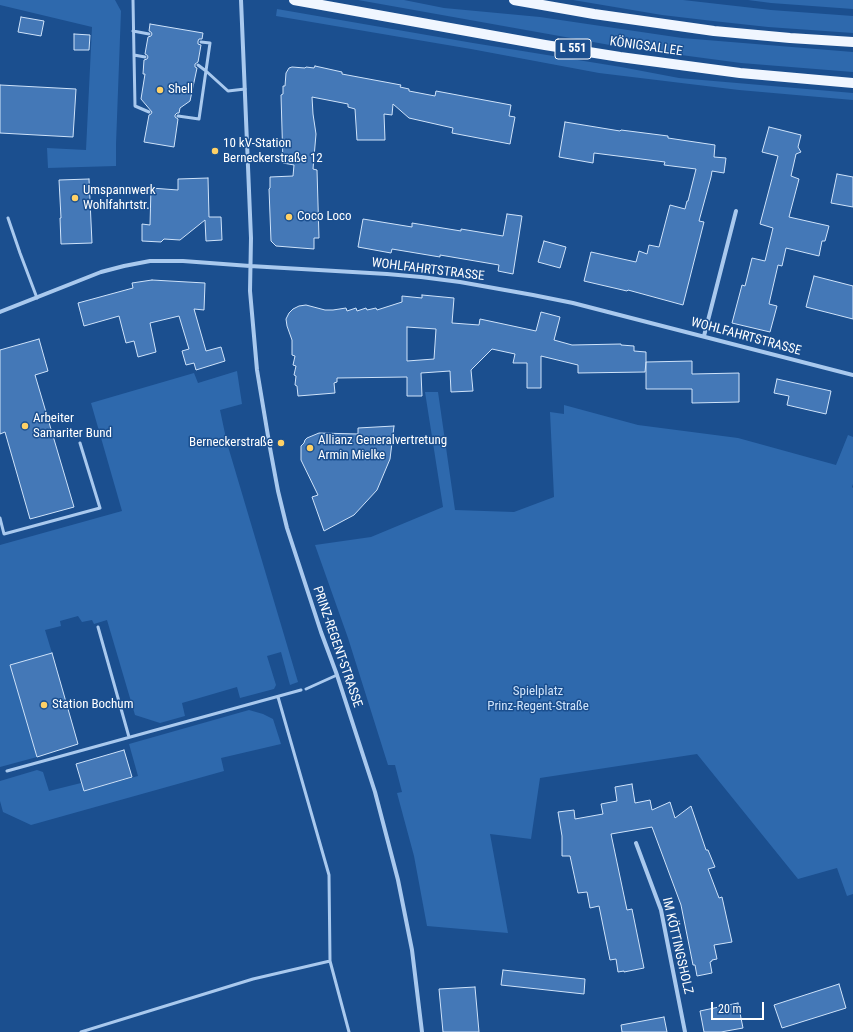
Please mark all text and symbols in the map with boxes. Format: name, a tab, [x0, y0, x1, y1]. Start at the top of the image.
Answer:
street label: KÖNIGSALLEE	[609, 34, 683, 60]
road number: L 551	[555, 39, 591, 59]
place label: Shell	[168, 82, 193, 98]
marker: Shell	[155, 85, 165, 95]
place label: 10 kV-Station Berneckerstraße 12	[223, 136, 323, 167]
marker: 10 kV-Station Berneckerstraße 12	[210, 146, 220, 156]
place label: Umspannwerk Wohlfahrtstr.	[83, 183, 156, 214]
marker: Umspannwerk Wohlfahrtstr.	[70, 193, 80, 203]
place label: Coco Loco	[297, 209, 352, 225]
marker: Coco Loco	[284, 212, 294, 222]
street label: WOHLFAHRTSTRASSE	[371, 255, 485, 285]
street label: WOHLFAHRTSTRASSE	[689, 315, 803, 359]
place label: Arbeiter Samariter Bund	[33, 411, 112, 442]
marker: Arbeiter Samariter Bund	[20, 421, 30, 431]
place label: Allianz Generalvertretung Armin Mielke	[318, 433, 447, 464]
place label: Berneckerstraße	[189, 435, 273, 451]
marker: Berneckerstraße	[276, 438, 286, 448]
marker: Allianz Generalvertretung Armin Mielke	[305, 443, 315, 453]
street label: PRINZ-REGENT-STRASSE	[309, 584, 365, 710]
park label: Spielplatz Prinz-Regent-Straße	[487, 684, 589, 715]
place label: Station Bochum	[52, 697, 133, 713]
marker: Station Bochum	[39, 700, 49, 710]
street label: IM KÖTTINGSHOLZ	[658, 896, 696, 996]
scale bar	[713, 994, 766, 1020]
text: 20 m	[718, 1002, 742, 1016]

